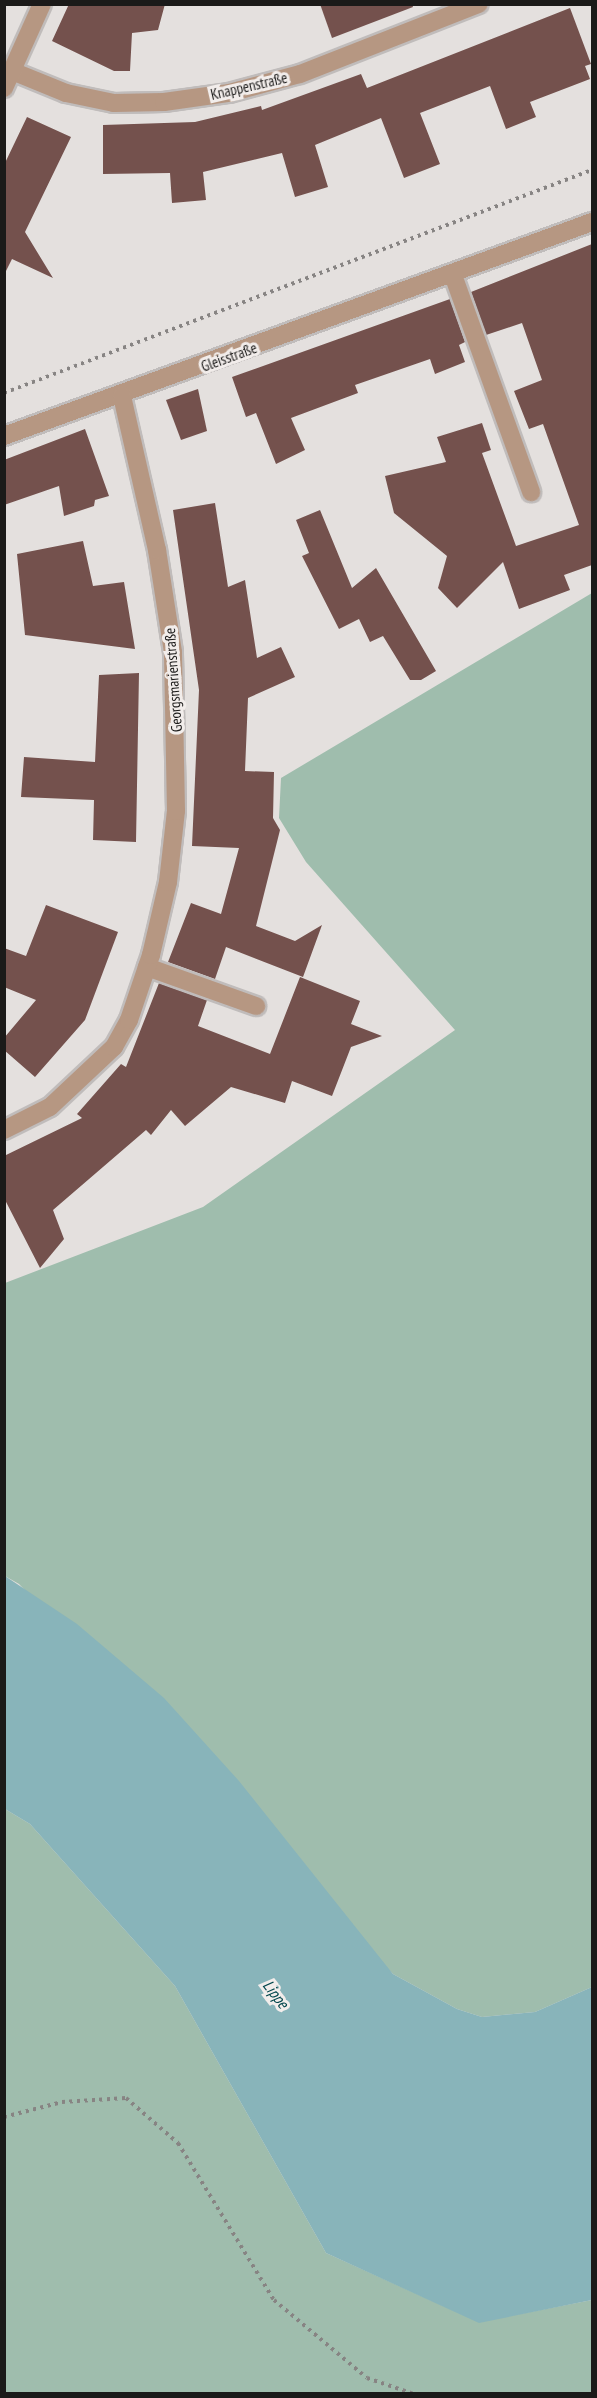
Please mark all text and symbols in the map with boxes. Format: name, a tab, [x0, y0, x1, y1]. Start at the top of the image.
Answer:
street label: Knappenstraße	[209, 68, 289, 104]
street label: Gleisstraße	[199, 339, 259, 375]
street label: Georgsmarienstraße	[160, 627, 186, 733]
water label: Lippe	[259, 1976, 293, 2012]

